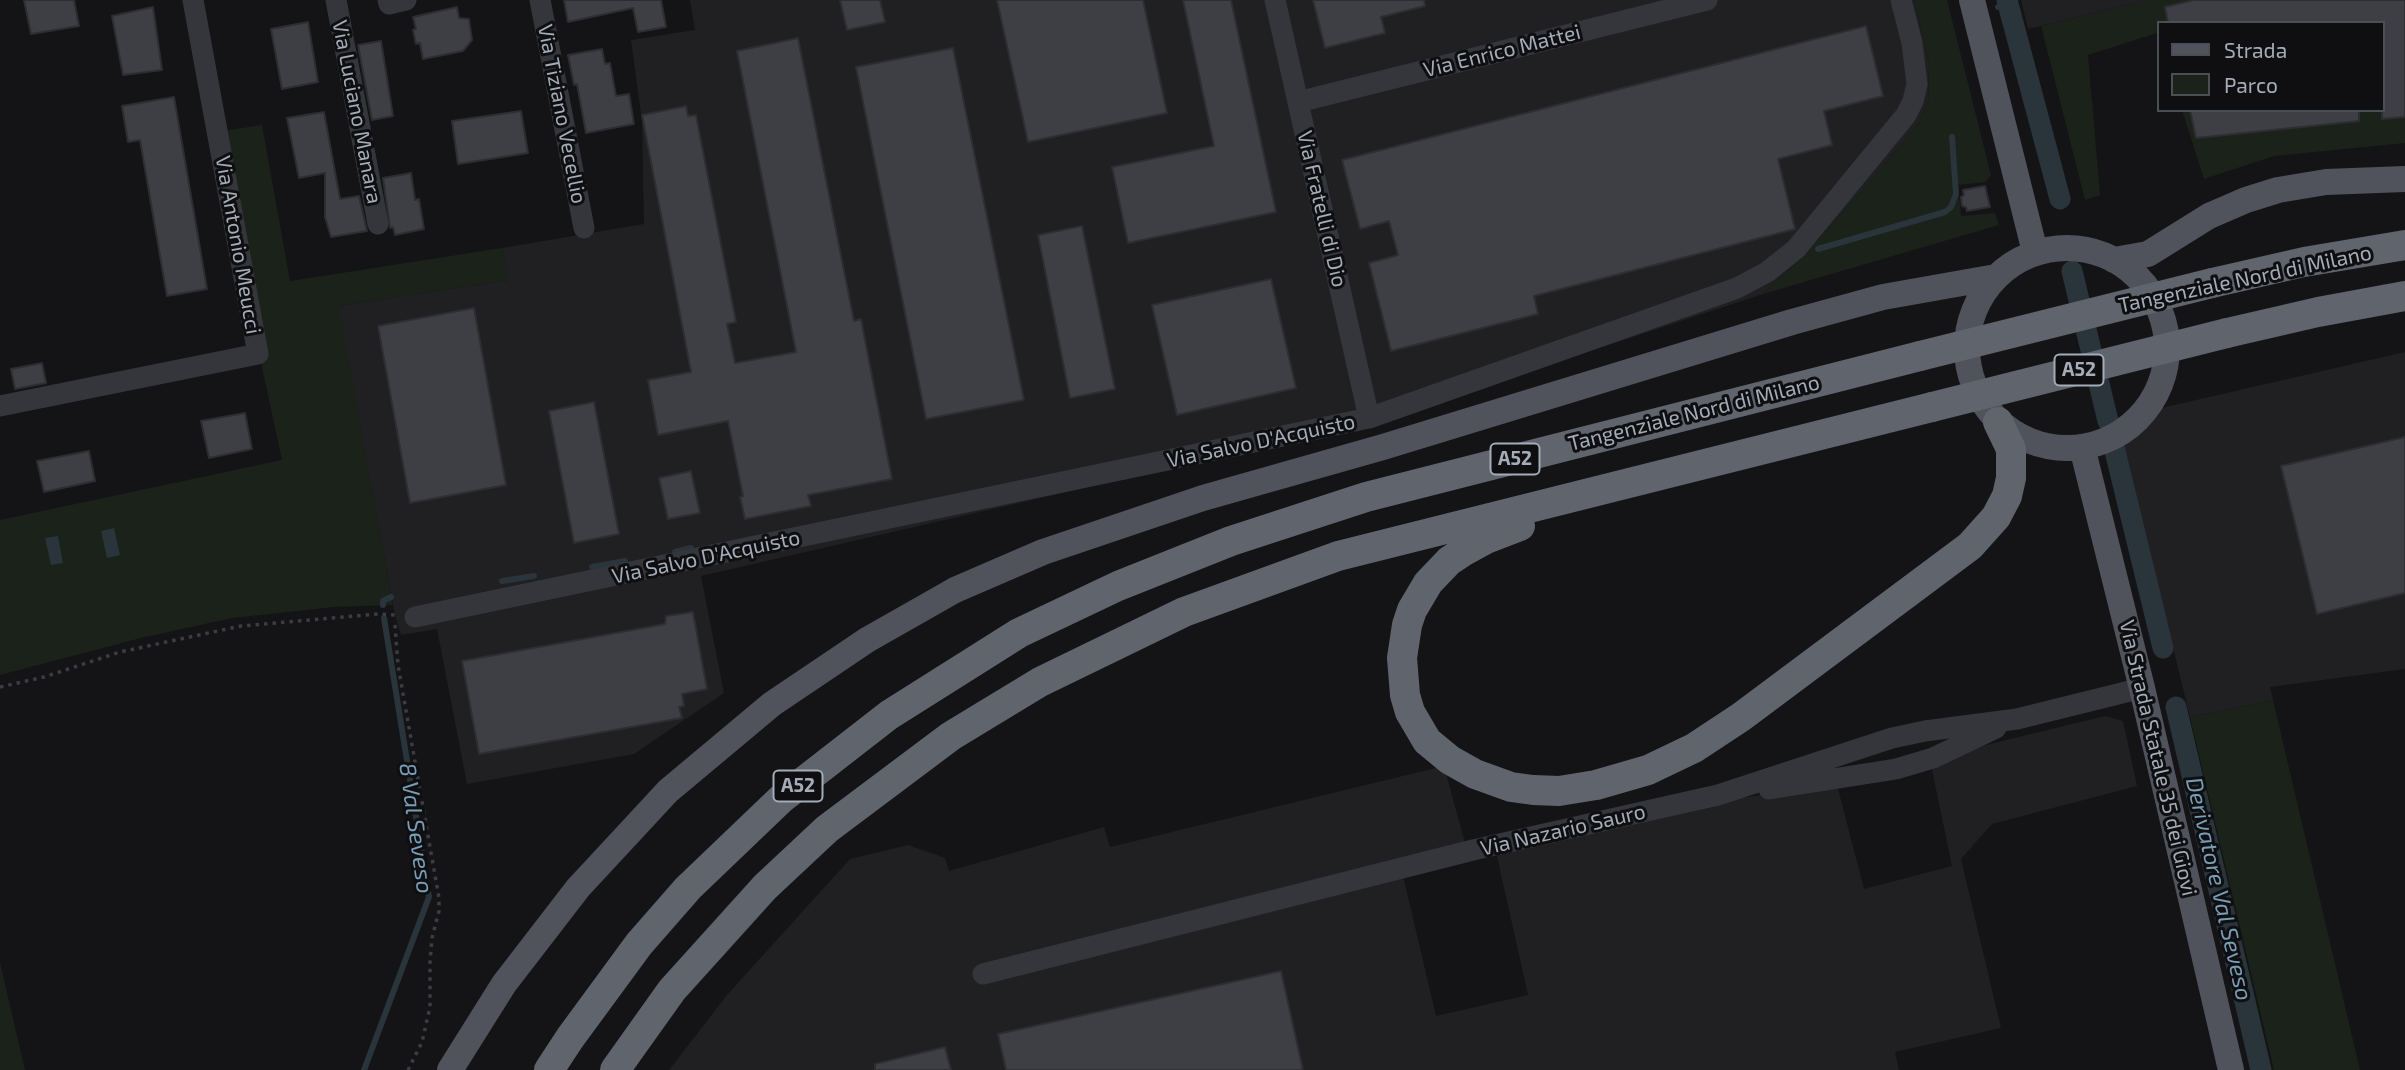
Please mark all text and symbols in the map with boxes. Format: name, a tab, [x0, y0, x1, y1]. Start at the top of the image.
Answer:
street label: Via Luciano Manara	[327, 18, 387, 206]
street label: Via Enrico Mattei	[1421, 19, 1583, 83]
legend	[2156, 21, 2384, 112]
street label: Via Tiziano Vecellio	[532, 22, 592, 206]
text: Strada	[2224, 37, 2287, 62]
text: Parco	[2224, 72, 2278, 97]
street label: Via Fratelli di Dio	[1292, 128, 1352, 290]
street label: Via Antonio Meucci	[210, 154, 266, 336]
street label: Tangenziale Nord di Milano	[2116, 240, 2374, 318]
road number: A52	[2054, 354, 2104, 386]
street label: Tangenziale Nord di Milano	[1566, 370, 1822, 456]
street label: Via Salvo D'Acquisto	[1165, 409, 1357, 473]
road number: A52	[1490, 444, 1540, 474]
street label: Via Salvo D'Acquisto	[610, 525, 802, 589]
street label: Via Strada Statale 35 dei Giovi	[2114, 618, 2202, 898]
water label: 8 Val Seveso	[393, 761, 439, 895]
road number: A52	[774, 771, 822, 802]
water label: Derivatore Val Seveso	[2180, 775, 2258, 1003]
street label: Via Nazario Sauro	[1478, 799, 1648, 861]

